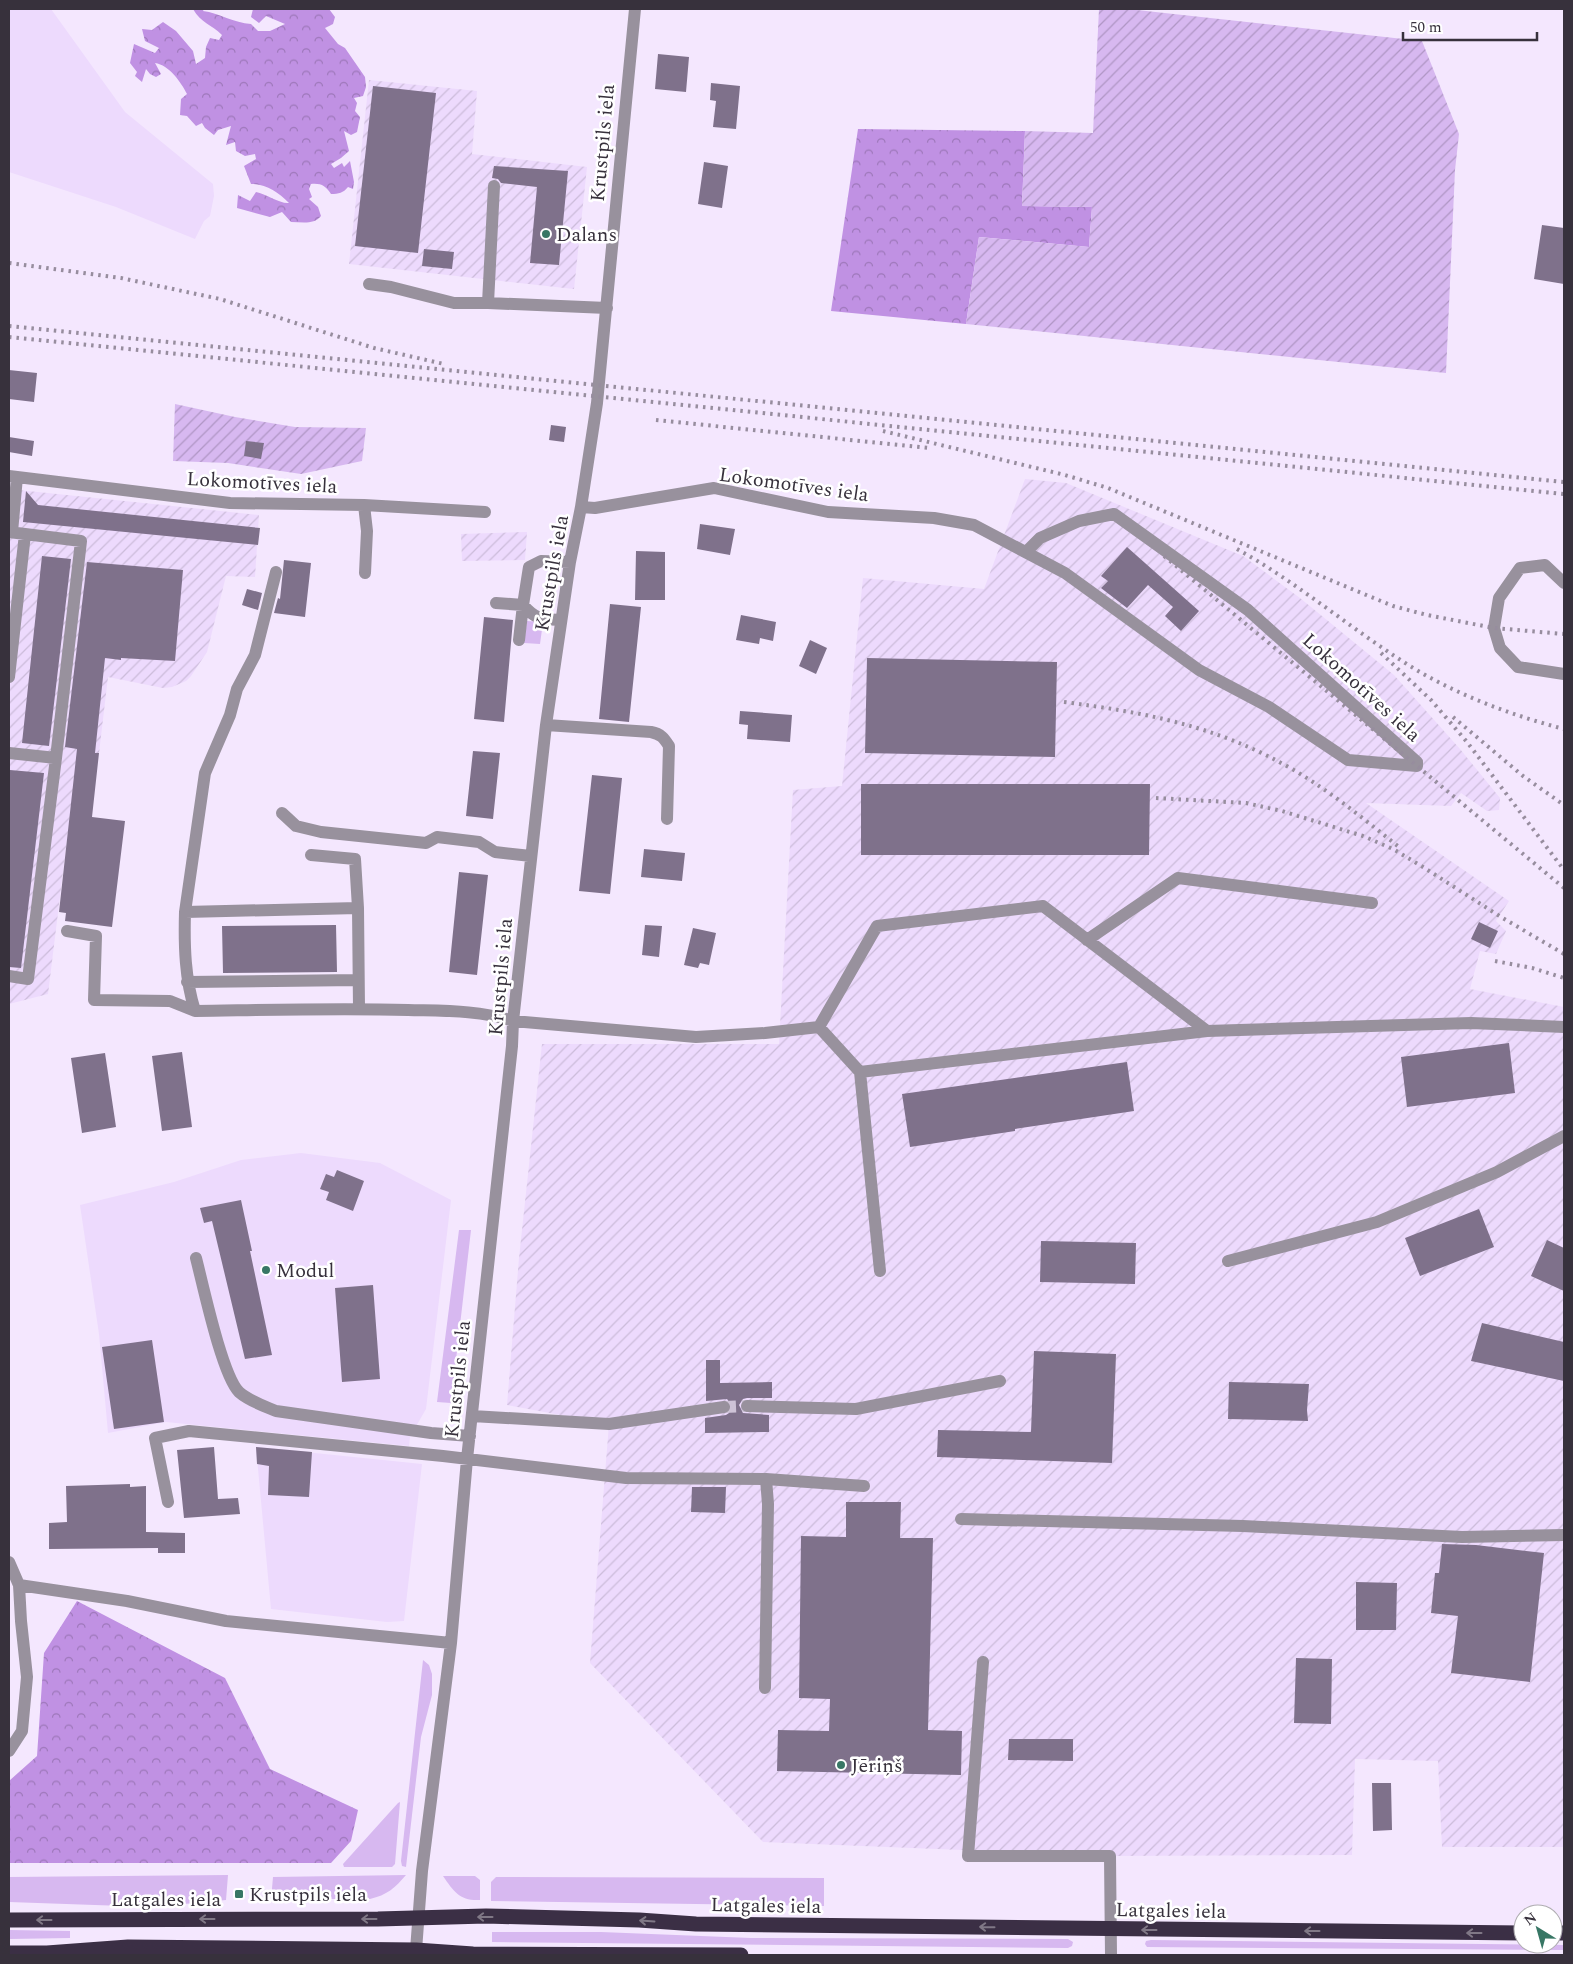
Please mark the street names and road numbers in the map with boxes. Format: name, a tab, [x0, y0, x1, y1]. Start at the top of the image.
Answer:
street label: Krustpils iela	[583, 83, 623, 203]
street label: Lokomotīves iela	[717, 460, 871, 510]
street label: Lokomotīves iela	[186, 464, 338, 502]
street label: Krustpils iela	[527, 512, 577, 634]
street label: Lokomotīves iela	[1295, 626, 1428, 750]
street label: Krustpils iela	[481, 917, 521, 1037]
street label: Krustpils iela	[437, 1319, 479, 1439]
street label: Latgales iela	[111, 1885, 222, 1915]
street label: Latgales iela	[710, 1890, 822, 1922]
street label: Latgales iela	[1115, 1895, 1227, 1927]

